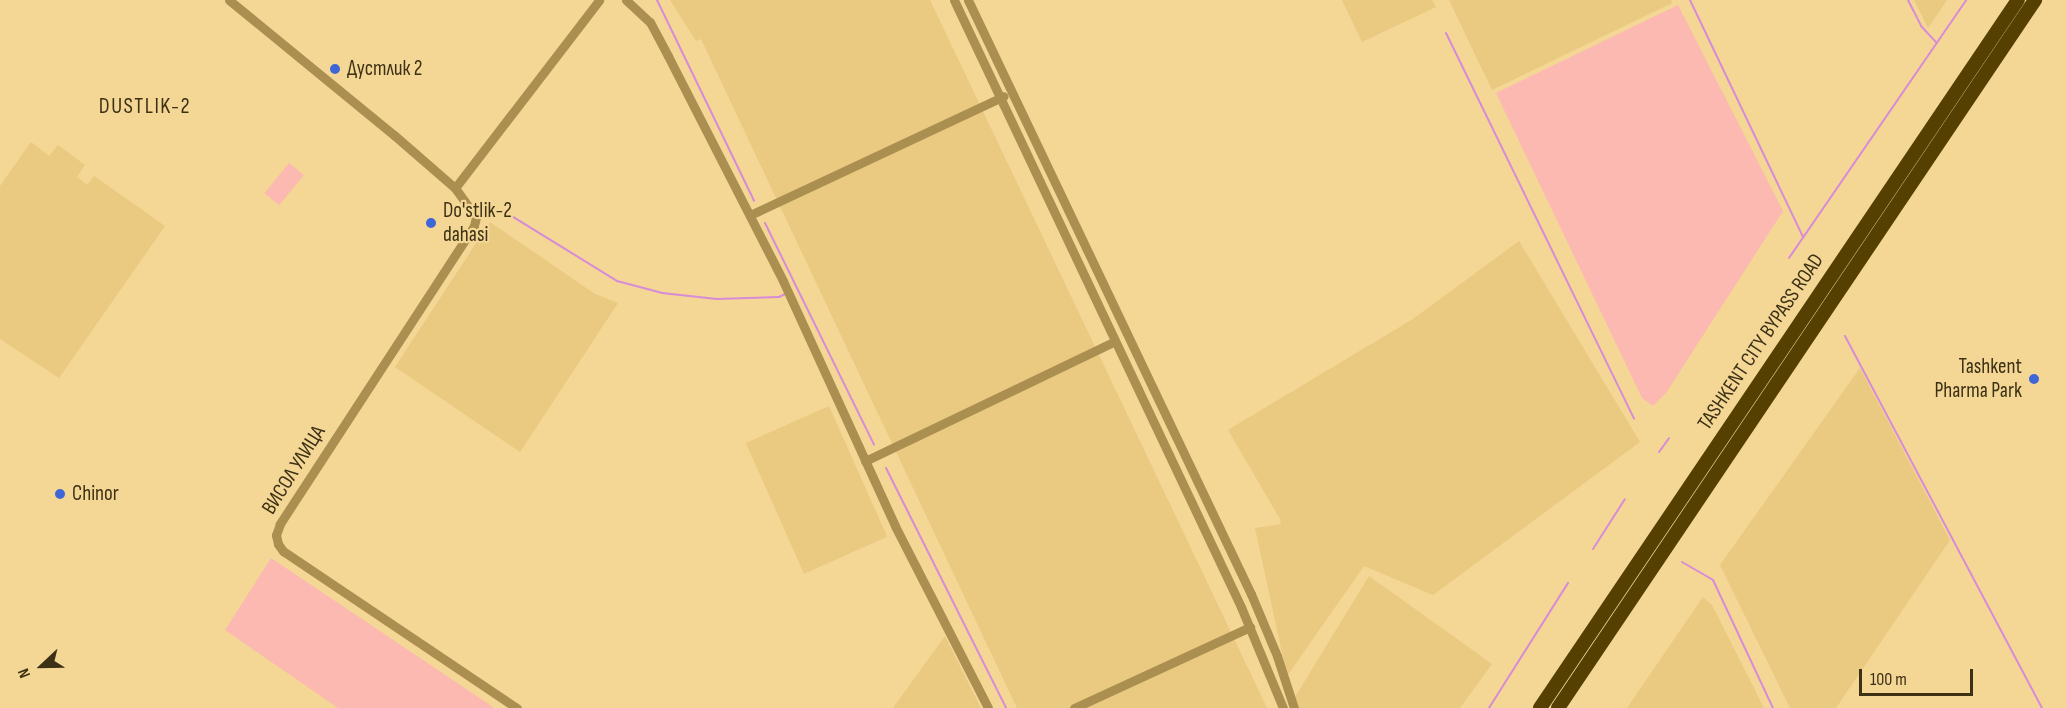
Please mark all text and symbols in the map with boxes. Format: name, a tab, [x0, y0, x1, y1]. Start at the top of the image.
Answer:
place label: Дустлик 2	[347, 56, 422, 82]
marker: Дустлик 2	[328, 62, 342, 76]
district label: DUSTLIK-2	[99, 94, 191, 120]
place label: Do'stlik-2 dahasi	[443, 198, 512, 248]
marker: Do'stlik-2 dahasi	[424, 216, 438, 230]
street label: TASHKENT CITY BYPASS ROAD	[1693, 249, 1829, 435]
place label: Tashkent Pharma Park	[1934, 354, 2022, 404]
marker: Tashkent Pharma Park	[2027, 372, 2041, 386]
street label: ВИСОЛ УЛИЦА	[257, 421, 331, 519]
place label: Chinor	[72, 481, 119, 507]
marker: Chinor	[53, 487, 67, 501]
north arrow	[12, 636, 72, 696]
scale bar	[1862, 657, 1976, 695]
text: N	[14, 665, 35, 680]
text: 100 m	[1870, 669, 1907, 690]

